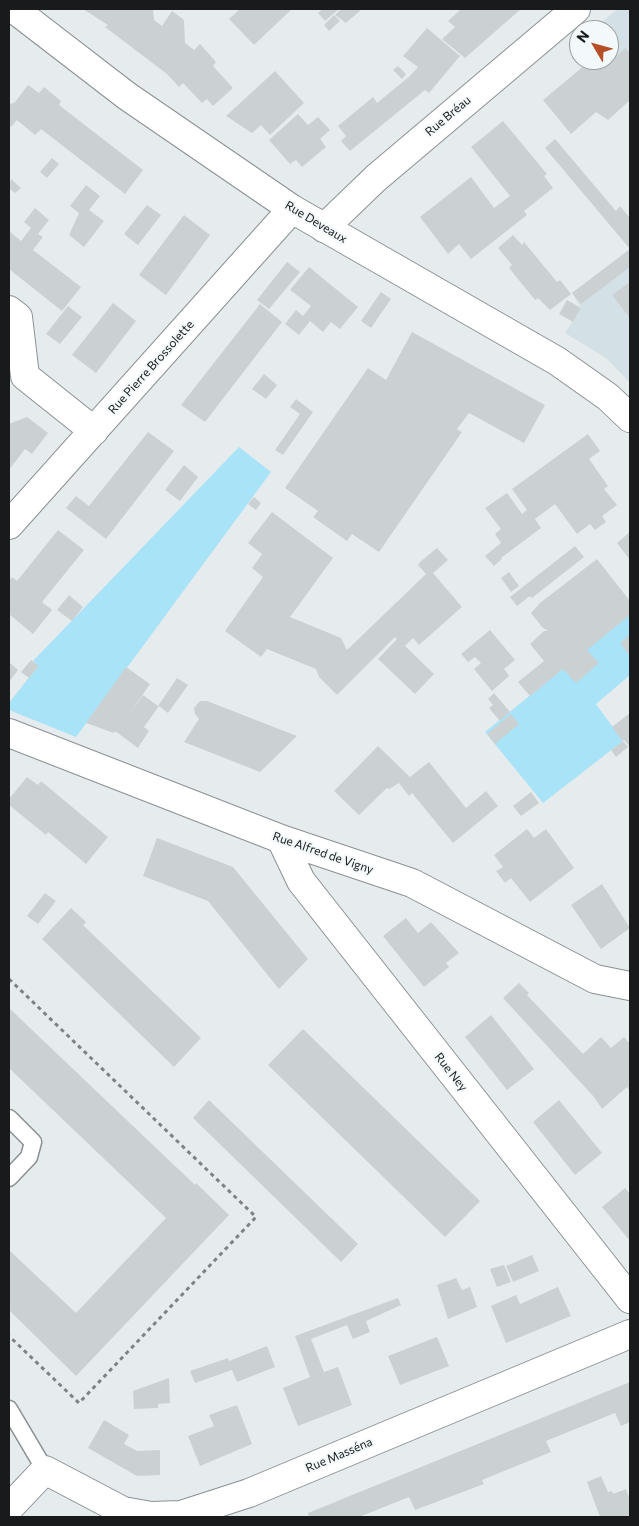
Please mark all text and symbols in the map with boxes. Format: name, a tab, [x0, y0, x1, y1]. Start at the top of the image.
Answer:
north arrow	[569, 20, 619, 70]
text: N	[572, 27, 592, 46]
street label: Rue Bréau	[422, 93, 474, 139]
street label: Rue Deveaux	[282, 198, 350, 246]
street label: Rue Pierre Brossolette	[105, 317, 197, 417]
street label: Rue Alfred de Vigny	[271, 829, 375, 877]
street label: Rue Ney	[432, 1050, 470, 1094]
street label: Rue Masséna	[303, 1434, 375, 1476]

